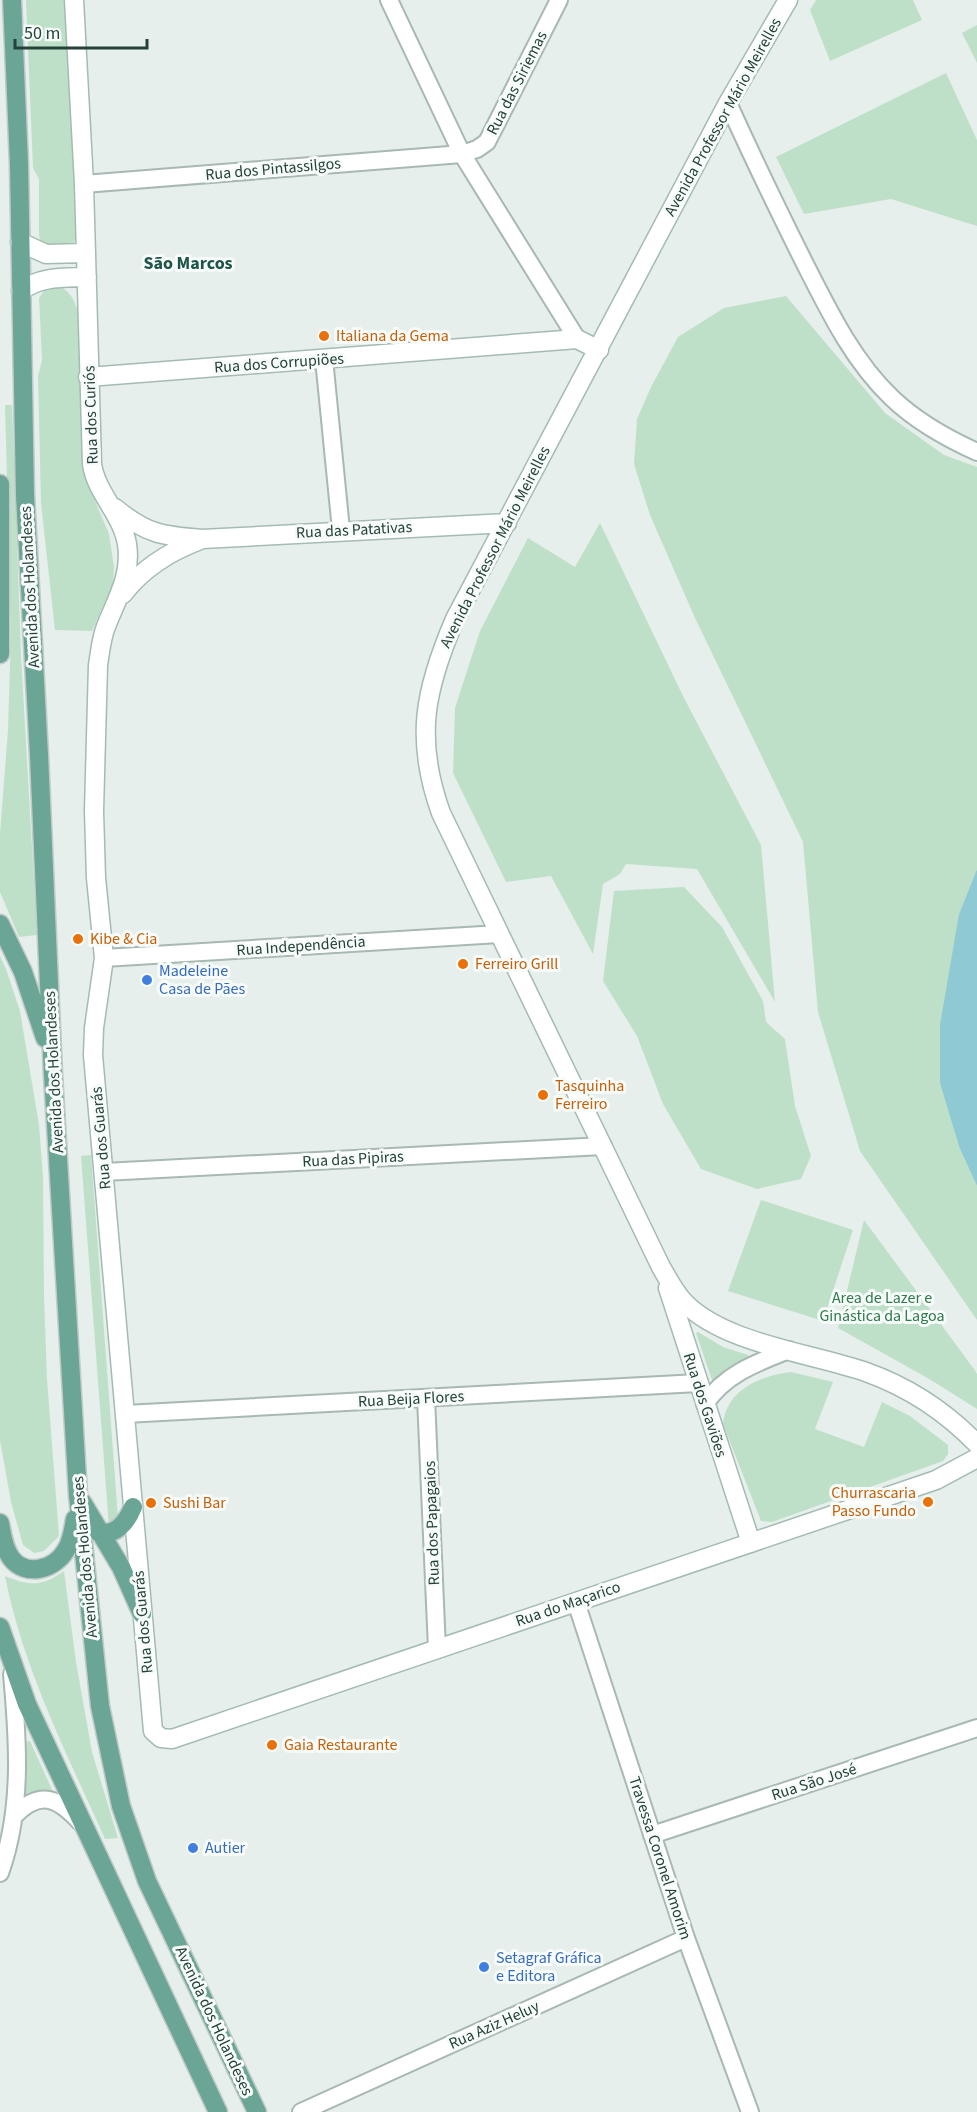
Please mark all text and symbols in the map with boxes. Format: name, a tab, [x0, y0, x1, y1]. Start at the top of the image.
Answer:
scale bar	[15, 12, 147, 50]
street label: Avenida Professor Mário Meirelles	[659, 14, 787, 220]
text: 50 m	[24, 21, 60, 46]
street label: Rua das Siriemas	[481, 27, 553, 139]
street label: Rua dos Pintassilgos	[204, 152, 342, 186]
district label: São Marcos	[143, 251, 233, 276]
place label: Italiana da Gema	[336, 325, 449, 347]
marker: Italiana da Gema	[317, 329, 331, 343]
street label: Rua dos Corrupiões	[213, 347, 345, 379]
street label: Rua dos Curiós	[78, 365, 104, 465]
street label: Avenida Professor Mário Meirelles	[434, 442, 556, 652]
street label: Avenida dos Holandeses	[15, 505, 45, 669]
street label: Rua das Patativas	[295, 516, 413, 544]
place label: Kibe & Cia	[90, 928, 157, 950]
street label: Rua Independência	[236, 931, 366, 961]
marker: Kibe & Cia	[71, 932, 85, 946]
place label: Ferreiro Grill	[475, 953, 558, 975]
marker: Ferreiro Grill	[456, 957, 470, 971]
place label: Madeleine Casa de Pães	[159, 960, 246, 1000]
marker: Madeleine Casa de Pães	[140, 973, 154, 987]
street label: Avenida dos Holandeses	[39, 990, 69, 1154]
place label: Tasquinha Ferreiro	[555, 1075, 624, 1115]
street label: Rua dos Guarás	[86, 1085, 116, 1190]
marker: Tasquinha Ferreiro	[536, 1088, 550, 1102]
street label: Rua das Pipiras	[302, 1145, 405, 1173]
park label: Area de Lazer e Ginástica da Lagoa	[819, 1287, 945, 1327]
street label: Rua dos Gaviões	[678, 1350, 732, 1461]
street label: Rua Beija Flores	[357, 1385, 465, 1413]
street label: Rua dos Papagaios	[419, 1460, 445, 1586]
street label: Avenida dos Holandeses	[67, 1475, 103, 1639]
place label: Churrascaria Passo Fundo	[831, 1482, 916, 1522]
place label: Sushi Bar	[163, 1492, 226, 1514]
marker: Churrascaria Passo Fundo	[921, 1495, 935, 1509]
marker: Sushi Bar	[144, 1496, 158, 1510]
street label: Rua dos Guarás	[128, 1569, 158, 1674]
street label: Rua do Maçarico	[512, 1576, 624, 1632]
place label: Gaia Restaurante	[284, 1734, 397, 1756]
marker: Gaia Restaurante	[265, 1738, 279, 1752]
street label: Rua São José	[769, 1758, 860, 1806]
street label: Travessa Coronel Amorim	[623, 1774, 697, 1942]
place label: Autier	[205, 1837, 246, 1859]
marker: Autier	[186, 1841, 200, 1855]
street label: Avenida dos Holandeses	[170, 1943, 258, 2099]
place label: Setagraf Gráfica e Editora	[496, 1947, 602, 1987]
marker: Setagraf Gráfica e Editora	[477, 1960, 491, 1974]
street label: Rua Aziz Heluy	[445, 1995, 543, 2055]

